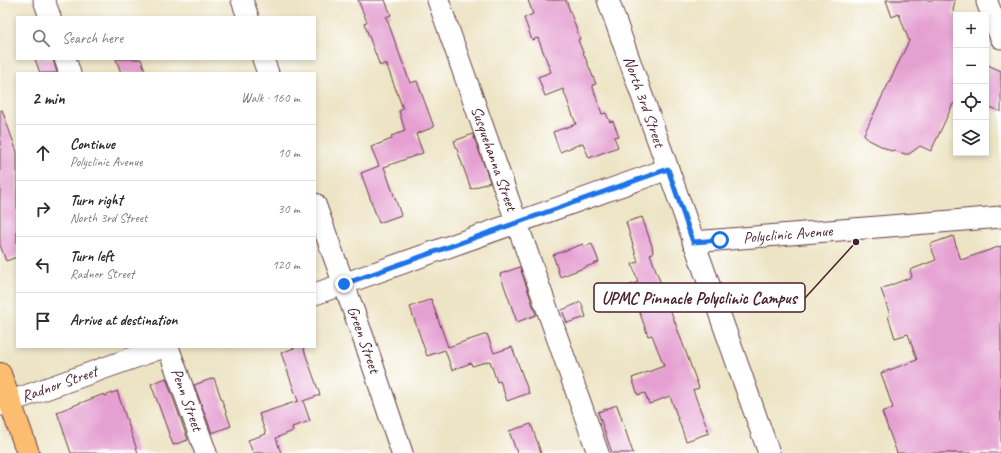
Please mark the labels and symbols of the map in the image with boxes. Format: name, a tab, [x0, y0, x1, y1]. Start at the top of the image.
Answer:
street label: North 3rd Street	[619, 54, 670, 152]
street label: Susquehanna Street	[466, 103, 522, 215]
street label: Polyclinic Avenue	[742, 221, 835, 248]
route start	[711, 231, 729, 249]
route end	[335, 275, 353, 293]
callout: UPMC Pinnacle Polyclinic Campus	[594, 283, 805, 312]
text: UPMC Pinnacle Polyclinic Campus	[601, 288, 799, 309]
street label: Green Street	[343, 303, 385, 377]
street label: Radnor Street	[19, 360, 103, 407]
street label: Penn Street	[166, 366, 208, 435]

